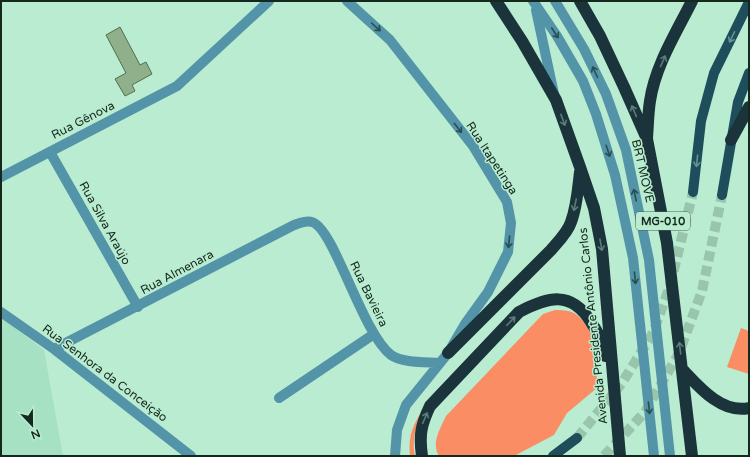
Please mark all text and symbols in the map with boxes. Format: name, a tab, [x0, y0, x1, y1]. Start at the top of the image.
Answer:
one-way arrow	[370, 22, 380, 31]
one-way arrow	[551, 27, 559, 38]
one-way arrow	[728, 31, 735, 43]
one-way arrow	[659, 55, 667, 67]
one-way arrow	[591, 66, 598, 78]
street label: Rua Gênova	[49, 98, 117, 142]
one-way arrow	[630, 105, 638, 117]
one-way arrow	[560, 113, 567, 126]
street label: Rua Itapetinga	[463, 119, 521, 197]
one-way arrow	[454, 122, 462, 133]
street label: BRT MOVE	[629, 138, 657, 204]
one-way arrow	[604, 145, 612, 157]
one-way arrow	[693, 154, 700, 167]
street label: Rua Silva Araújo	[76, 179, 134, 267]
one-way arrow	[631, 189, 639, 202]
one-way arrow	[570, 198, 578, 211]
road number: MG-010	[636, 212, 690, 230]
street label: Avenida Presidente Antônio Carlos	[576, 227, 610, 425]
one-way arrow	[505, 235, 513, 248]
one-way arrow	[597, 238, 605, 251]
street label: Rua Almenara	[138, 247, 216, 297]
street label: Rua Bavieira	[347, 259, 391, 329]
one-way arrow	[631, 271, 639, 284]
one-way arrow	[506, 316, 515, 326]
street label: Rua Senhora da Conceição	[40, 321, 170, 425]
one-way arrow	[676, 342, 684, 355]
one-way arrow	[645, 401, 653, 414]
north arrow	[12, 405, 52, 445]
one-way arrow	[421, 412, 429, 424]
text: N	[29, 426, 42, 441]

